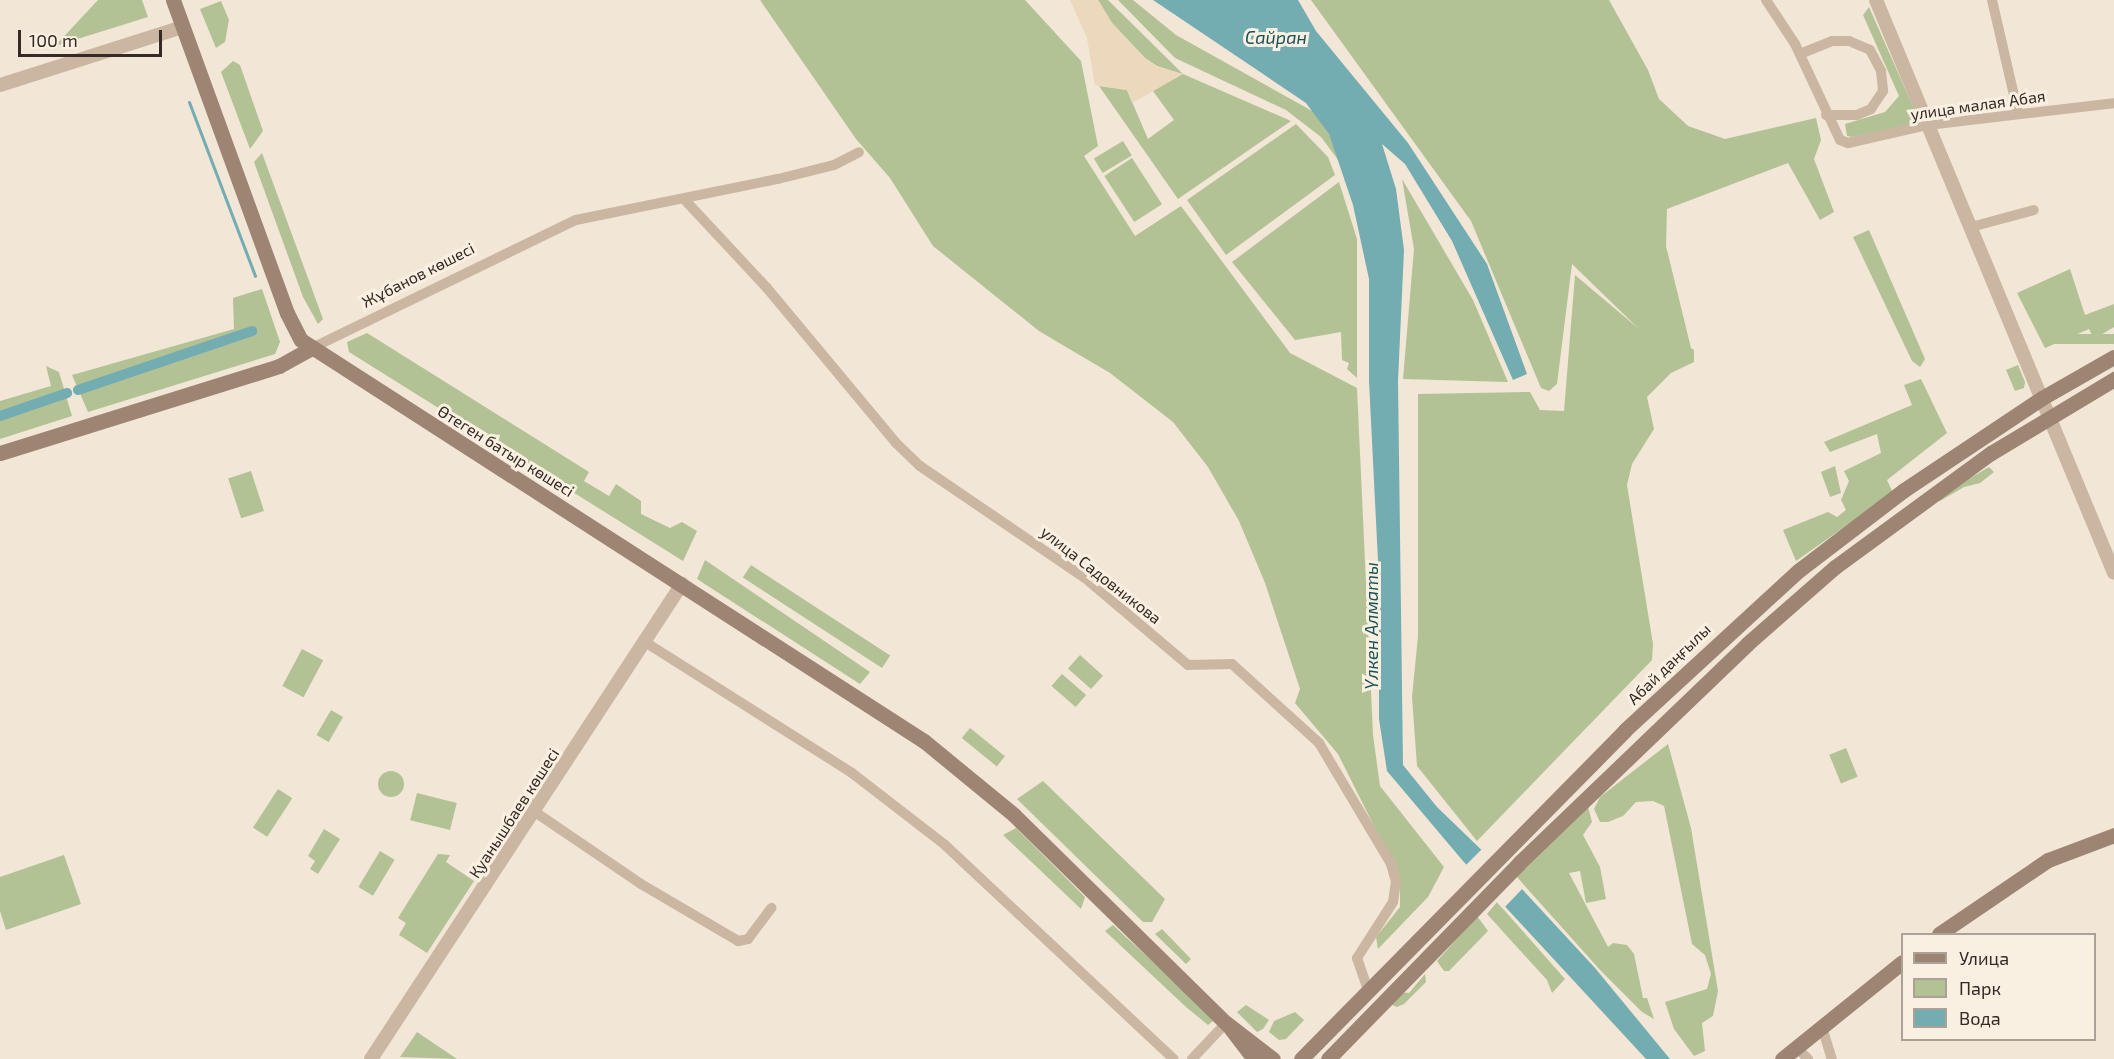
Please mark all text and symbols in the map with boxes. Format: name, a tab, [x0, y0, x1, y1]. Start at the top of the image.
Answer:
scale bar	[21, 18, 165, 56]
water label: Сайран	[1245, 26, 1307, 48]
text: 100 m	[29, 29, 78, 51]
street label: улица малая Абая	[1909, 86, 2047, 124]
street label: Жұбанов көшесі	[359, 238, 477, 312]
street label: Өтеген батыр көшесі	[434, 401, 578, 501]
street label: улица Садовникова	[1037, 522, 1165, 628]
water label: Үлкен Алматы	[1360, 562, 1382, 690]
street label: Абай даңғылы	[1623, 620, 1715, 708]
street label: Қуанышбаев көшесі	[465, 744, 563, 882]
legend	[1901, 933, 2096, 1041]
text: Улица	[1959, 947, 2009, 969]
text: Парк	[1959, 977, 2001, 999]
text: Вода	[1959, 1007, 2001, 1029]

